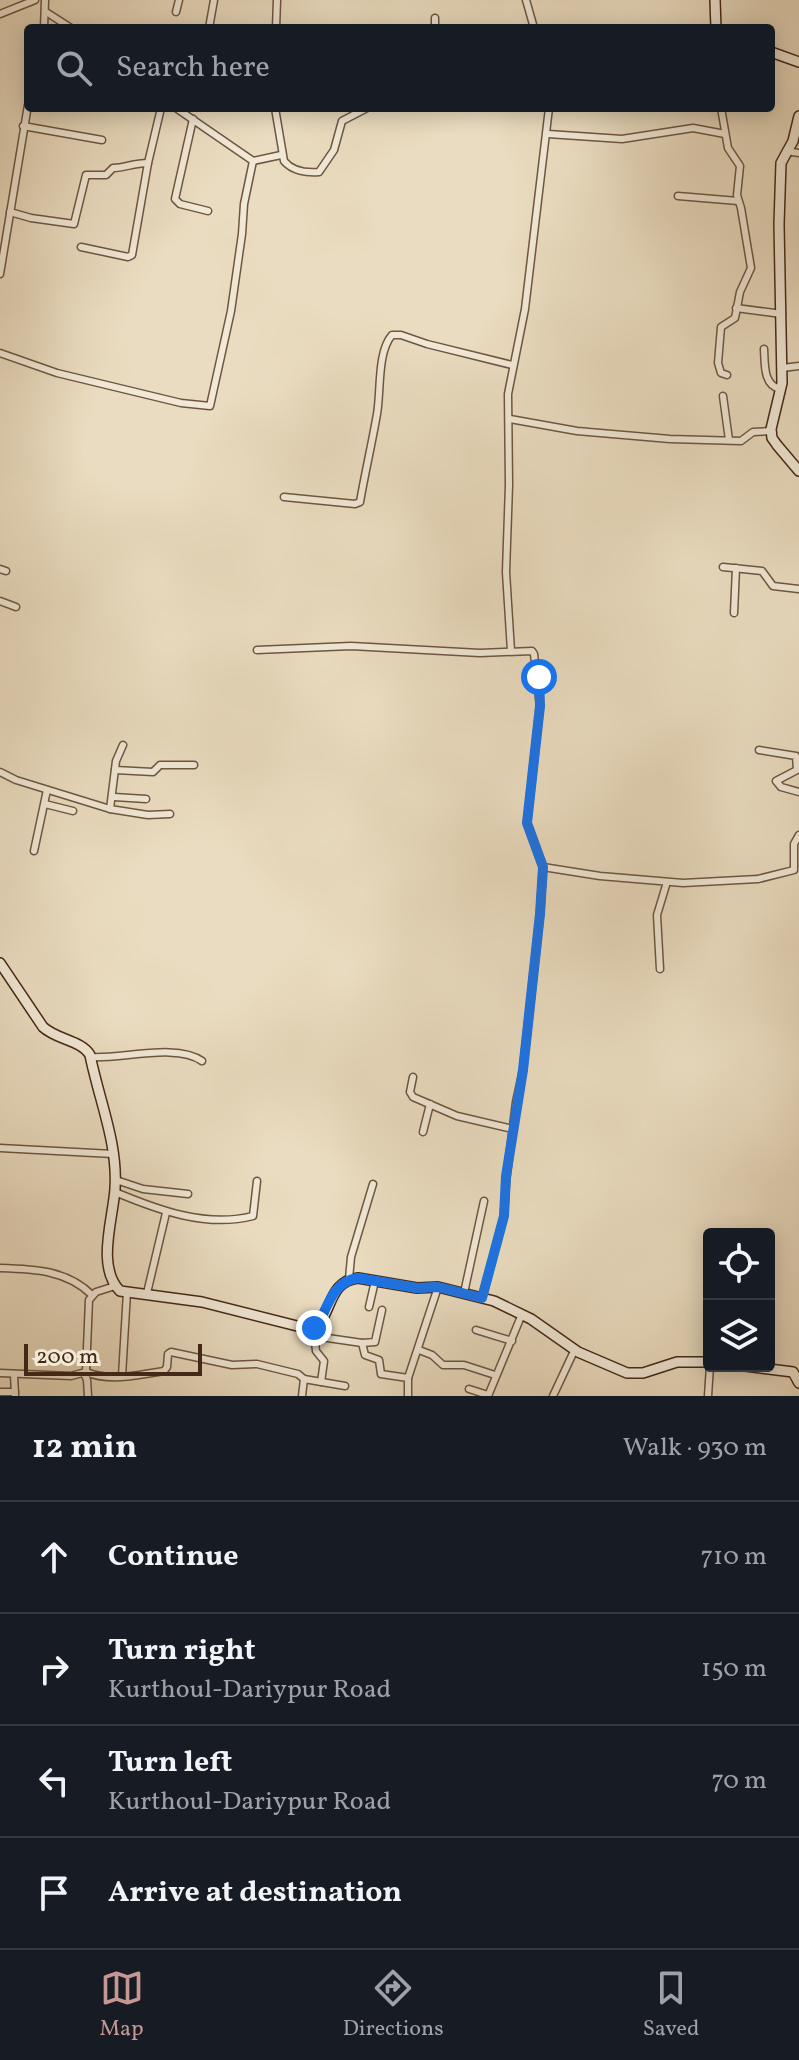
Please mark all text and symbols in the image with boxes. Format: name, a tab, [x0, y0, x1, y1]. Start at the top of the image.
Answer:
search box	[24, 24, 775, 112]
icon: search	[52, 46, 96, 90]
text: Search here	[116, 47, 270, 89]
route start	[521, 659, 557, 695]
map controls	[703, 1228, 775, 1372]
button: locate	[703, 1228, 775, 1300]
button: layers	[703, 1300, 775, 1372]
route end	[296, 1310, 332, 1346]
scale bar	[24, 1340, 202, 1376]
text: 200 m	[36, 1342, 98, 1373]
text: 12 min	[32, 1425, 137, 1472]
text: Walk · 930 m	[623, 1430, 767, 1466]
icon: ahead	[32, 1535, 76, 1579]
text: Continue	[108, 1536, 239, 1578]
text: 710 m	[700, 1539, 767, 1575]
text: Turn right	[108, 1630, 256, 1672]
icon: right	[32, 1647, 76, 1691]
text: 150 m	[701, 1651, 767, 1687]
text: Kurthoul-Dariypur Road	[108, 1672, 391, 1708]
text: Turn left	[108, 1742, 232, 1784]
icon: left	[32, 1759, 76, 1803]
text: 70 m	[712, 1763, 767, 1799]
text: Kurthoul-Dariypur Road	[108, 1784, 391, 1820]
icon: arrive	[32, 1871, 76, 1915]
text: Arrive at destination	[108, 1872, 402, 1914]
tab: Map	[100, 1966, 144, 2045]
tab: Directions	[343, 1966, 444, 2045]
tab: Saved	[643, 1966, 699, 2045]

